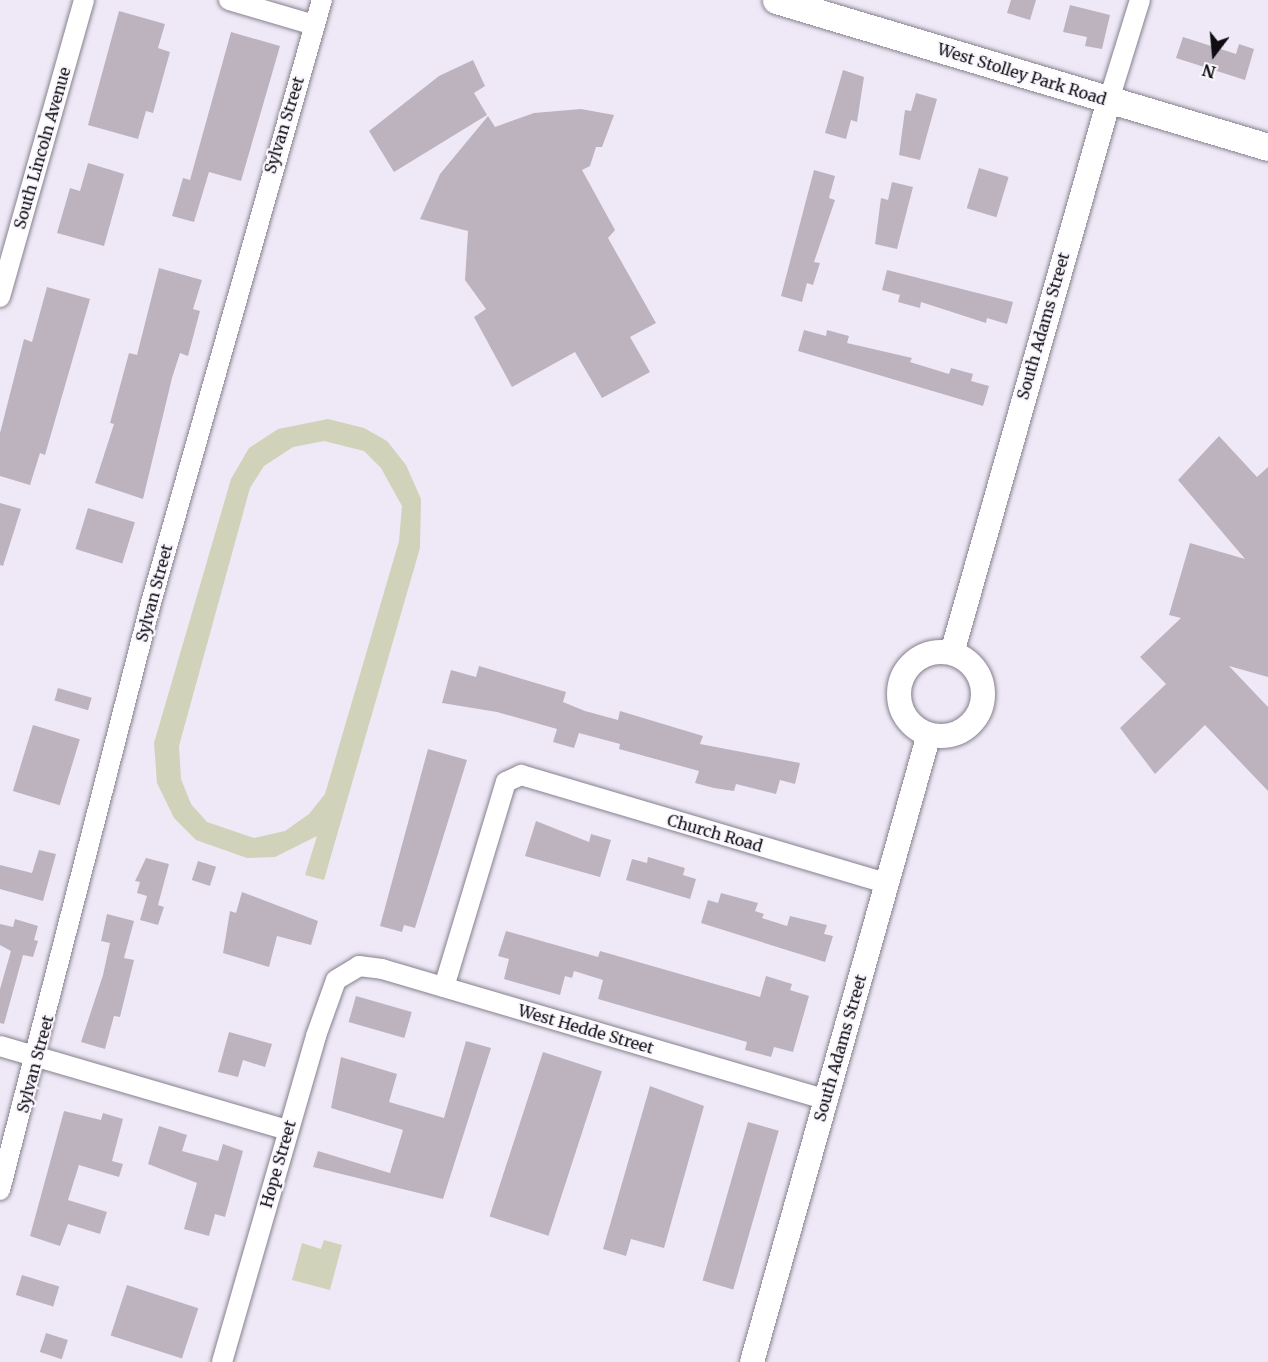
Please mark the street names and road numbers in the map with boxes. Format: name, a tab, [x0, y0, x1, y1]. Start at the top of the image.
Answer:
street label: West Stolley Park Road	[935, 39, 1109, 109]
street label: South Lincoln Avenue	[10, 65, 74, 231]
street label: Sylvan Street	[260, 74, 308, 176]
street label: South Adams Street	[1013, 250, 1073, 402]
street label: Sylvan Street	[132, 542, 176, 644]
street label: Church Road	[665, 810, 765, 856]
street label: South Adams Street	[810, 972, 870, 1124]
street label: West Hedde Street	[516, 1000, 656, 1058]
street label: Sylvan Street	[13, 1013, 57, 1115]
street label: Hope Street	[256, 1118, 300, 1210]

